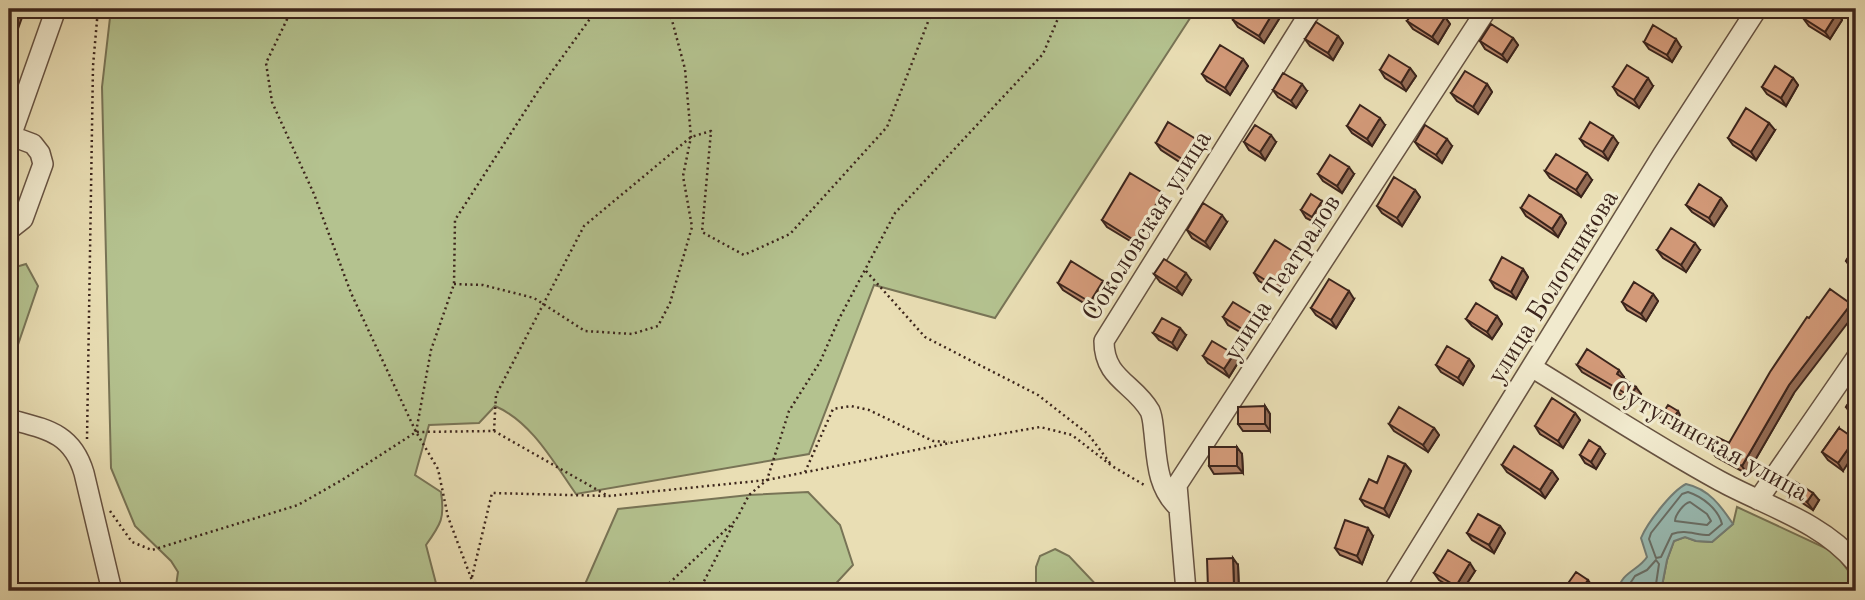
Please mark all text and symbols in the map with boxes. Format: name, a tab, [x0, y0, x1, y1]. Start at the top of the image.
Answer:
street label: Соколовская улица	[1079, 126, 1217, 326]
street label: улица Болотникова	[1484, 186, 1624, 388]
street label: улица Театралов	[1219, 190, 1346, 366]
street label: Сутугинская улица	[1606, 377, 1812, 507]

